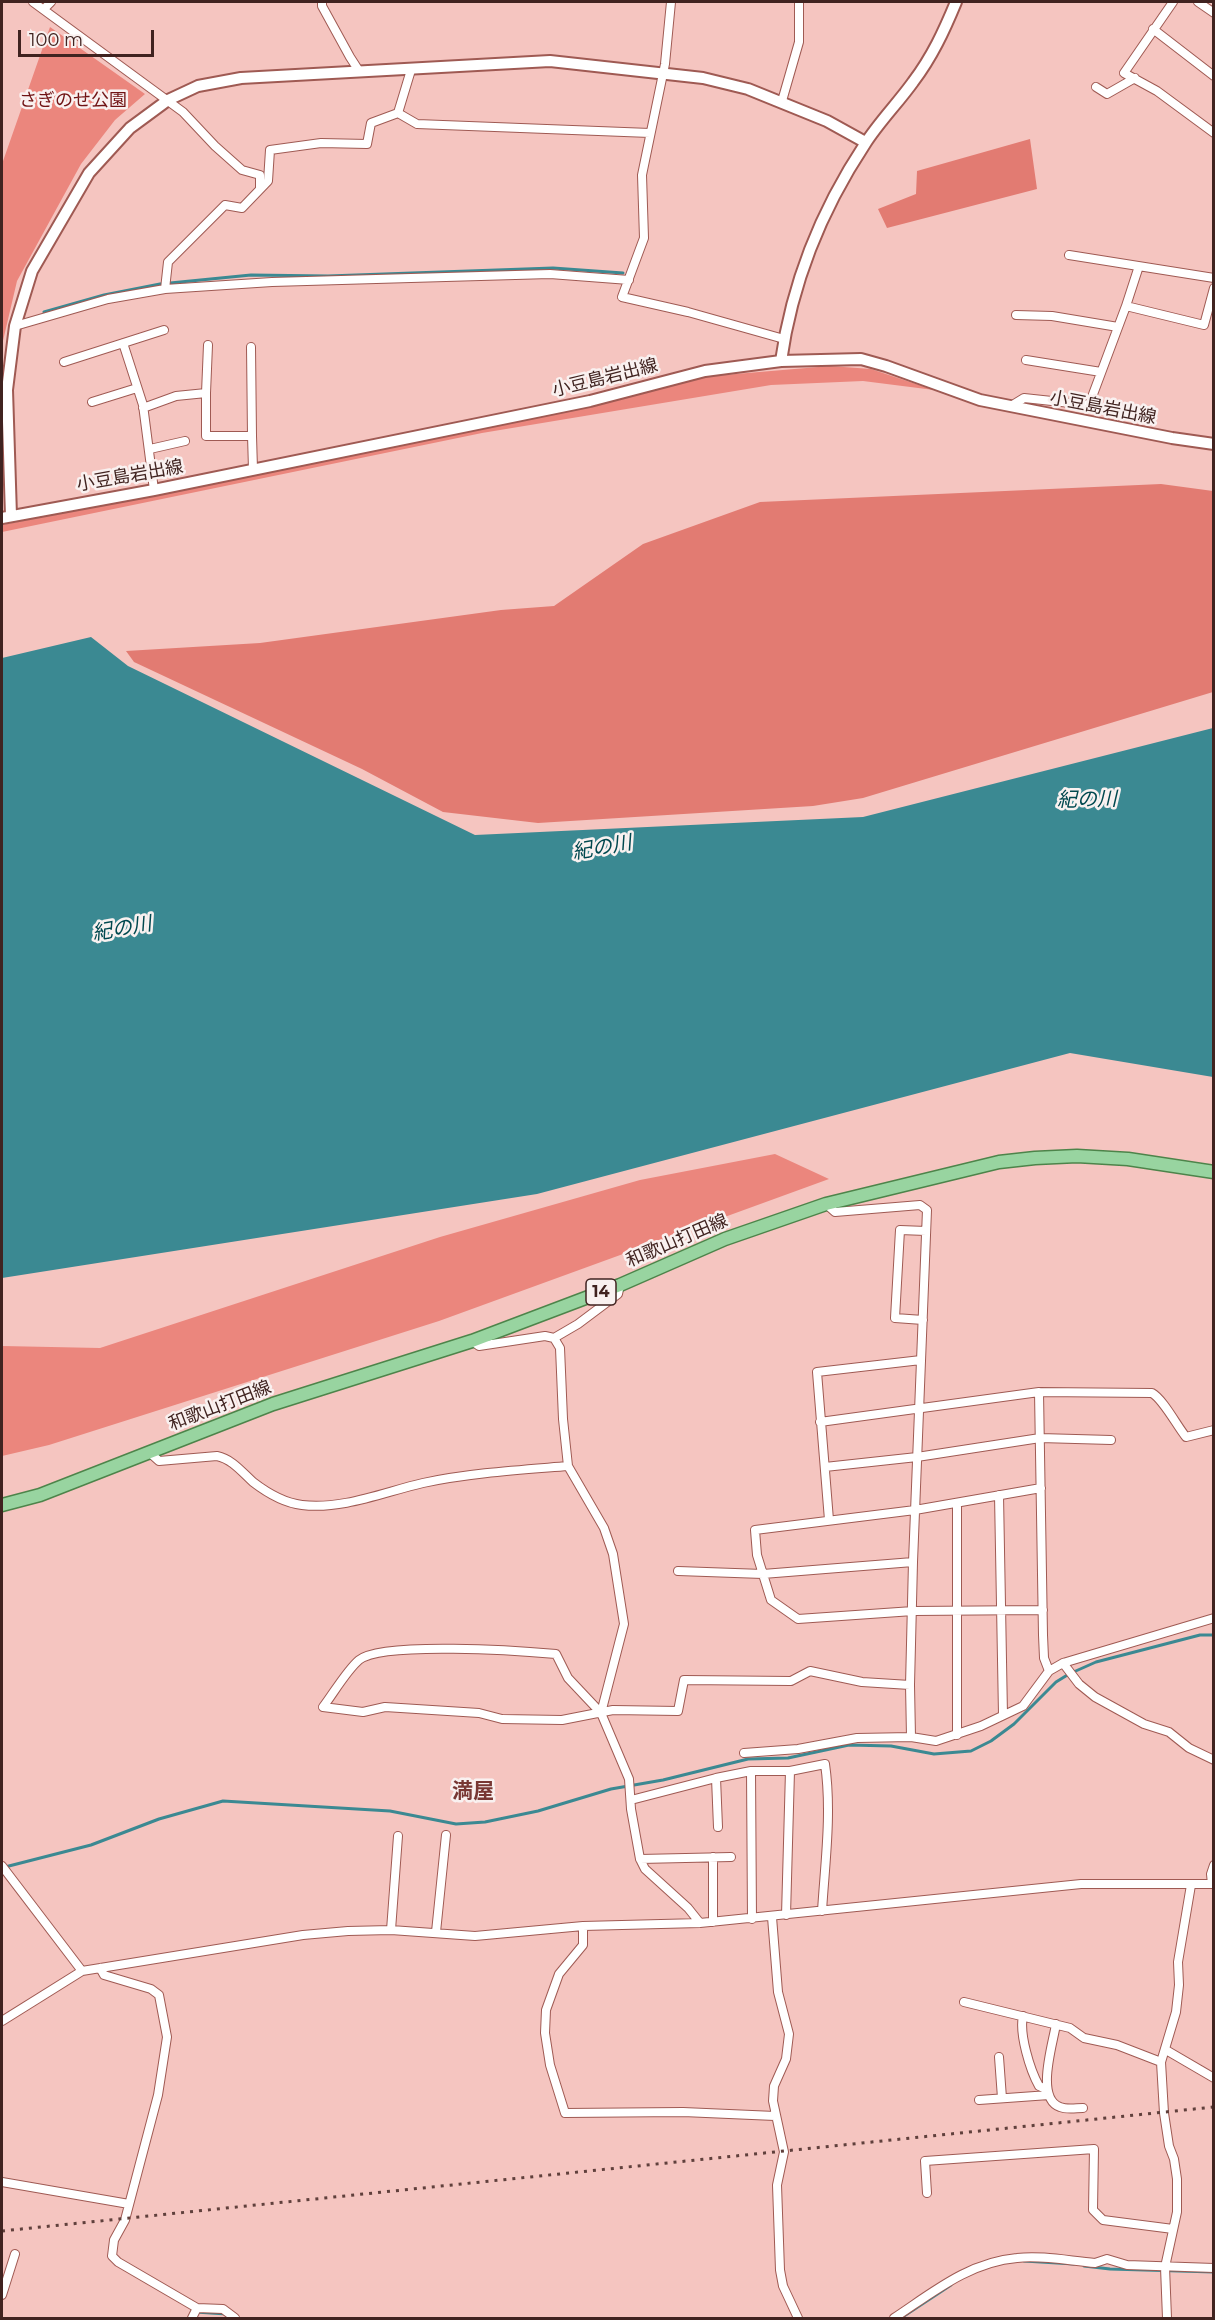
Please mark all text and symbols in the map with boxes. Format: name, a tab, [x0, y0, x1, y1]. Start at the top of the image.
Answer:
scale bar	[21, 18, 158, 56]
text: 100 m	[29, 29, 83, 51]
park label: さぎのせ公園	[19, 90, 127, 112]
street label: 小豆島岩出線	[550, 354, 660, 402]
street label: 小豆島岩出線	[1048, 387, 1158, 429]
street label: 小豆島岩出線	[75, 456, 185, 496]
water label: 紀の川	[1057, 787, 1117, 813]
water label: 紀の川	[570, 831, 634, 865]
water label: 紀の川	[90, 912, 154, 946]
street label: 和歌山打田線	[623, 1210, 731, 1272]
road number: 14	[586, 1279, 616, 1305]
street label: 和歌山打田線	[166, 1377, 274, 1435]
district label: 満屋	[452, 1779, 494, 1805]

